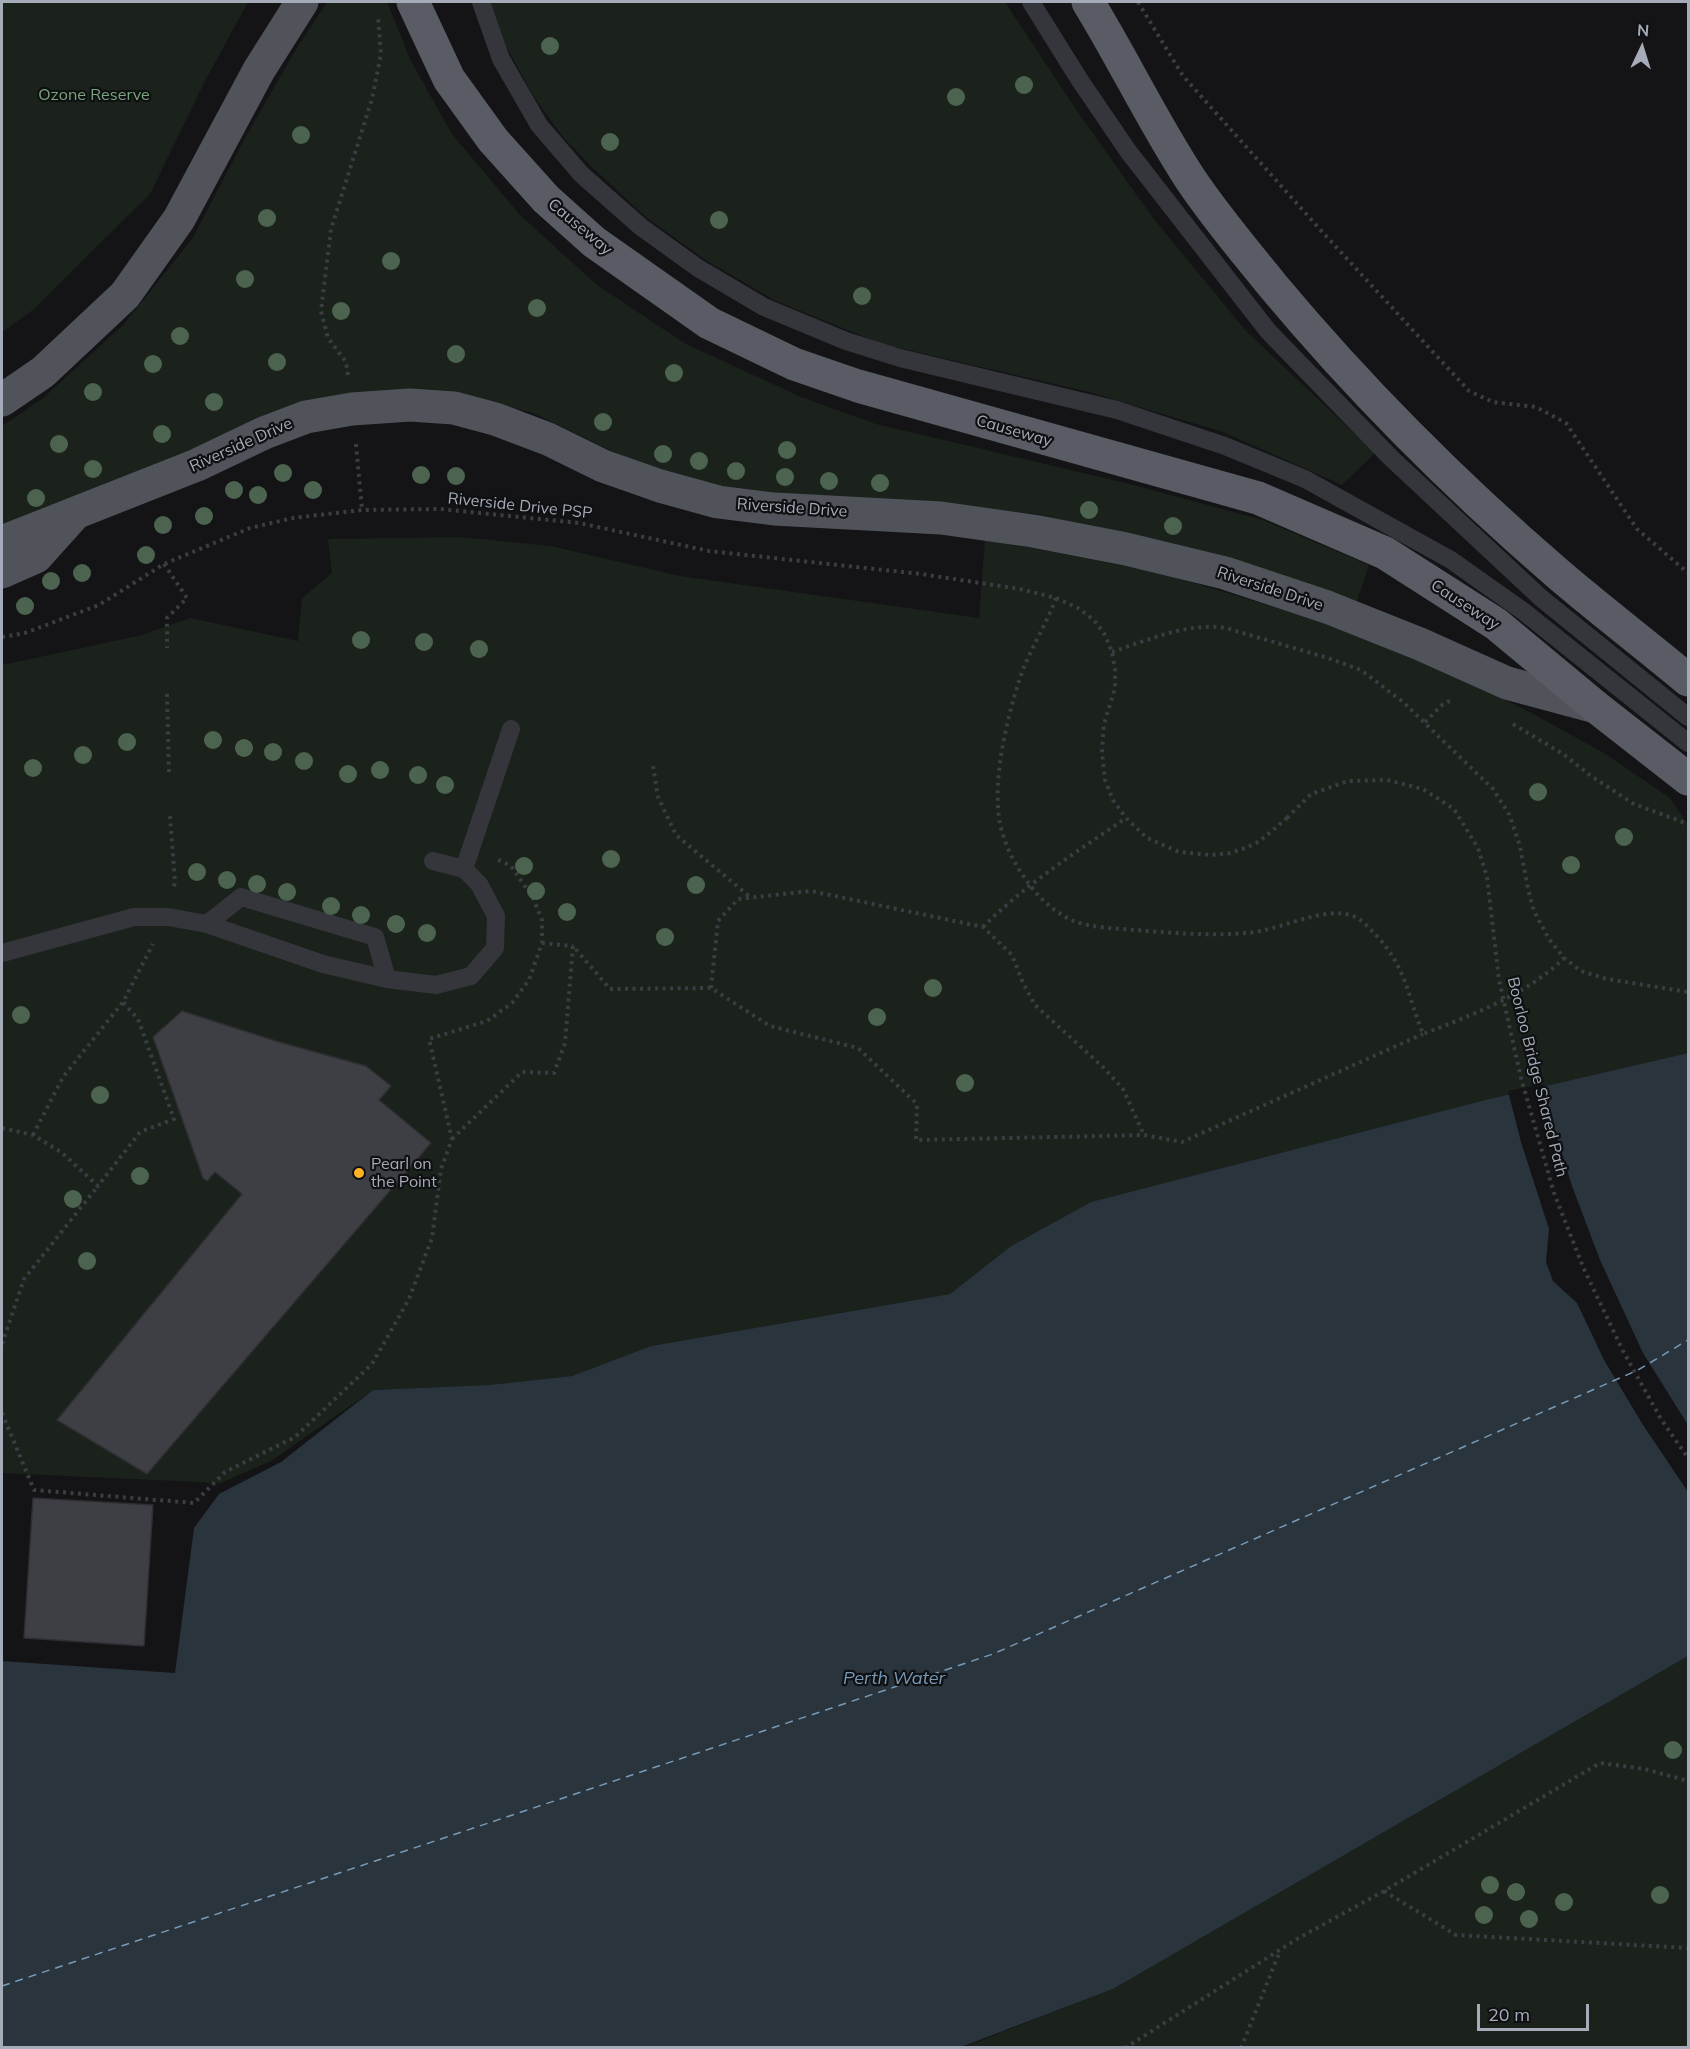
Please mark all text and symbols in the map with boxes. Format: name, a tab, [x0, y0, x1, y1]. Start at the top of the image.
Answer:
north arrow	[1612, 18, 1672, 78]
text: N	[1637, 20, 1650, 40]
park label: Ozone Reserve	[38, 85, 150, 105]
street label: Causeway	[544, 195, 616, 259]
street label: Causeway	[974, 411, 1054, 451]
street label: Riverside Drive	[187, 414, 295, 476]
street label: Riverside Drive PSP	[447, 489, 593, 523]
street label: Riverside Drive	[736, 495, 848, 521]
street label: Riverside Drive	[1214, 563, 1326, 615]
street label: Causeway	[1427, 576, 1503, 634]
street label: Boorloo Bridge Shared Path	[1503, 975, 1571, 1179]
place label: Pearl on the Point	[371, 1154, 437, 1192]
marker: Pearl on the Point	[352, 1166, 366, 1180]
water label: Perth Water	[843, 1668, 945, 1690]
scale bar	[1480, 1992, 1592, 2030]
text: 20 m	[1488, 2003, 1530, 2026]

